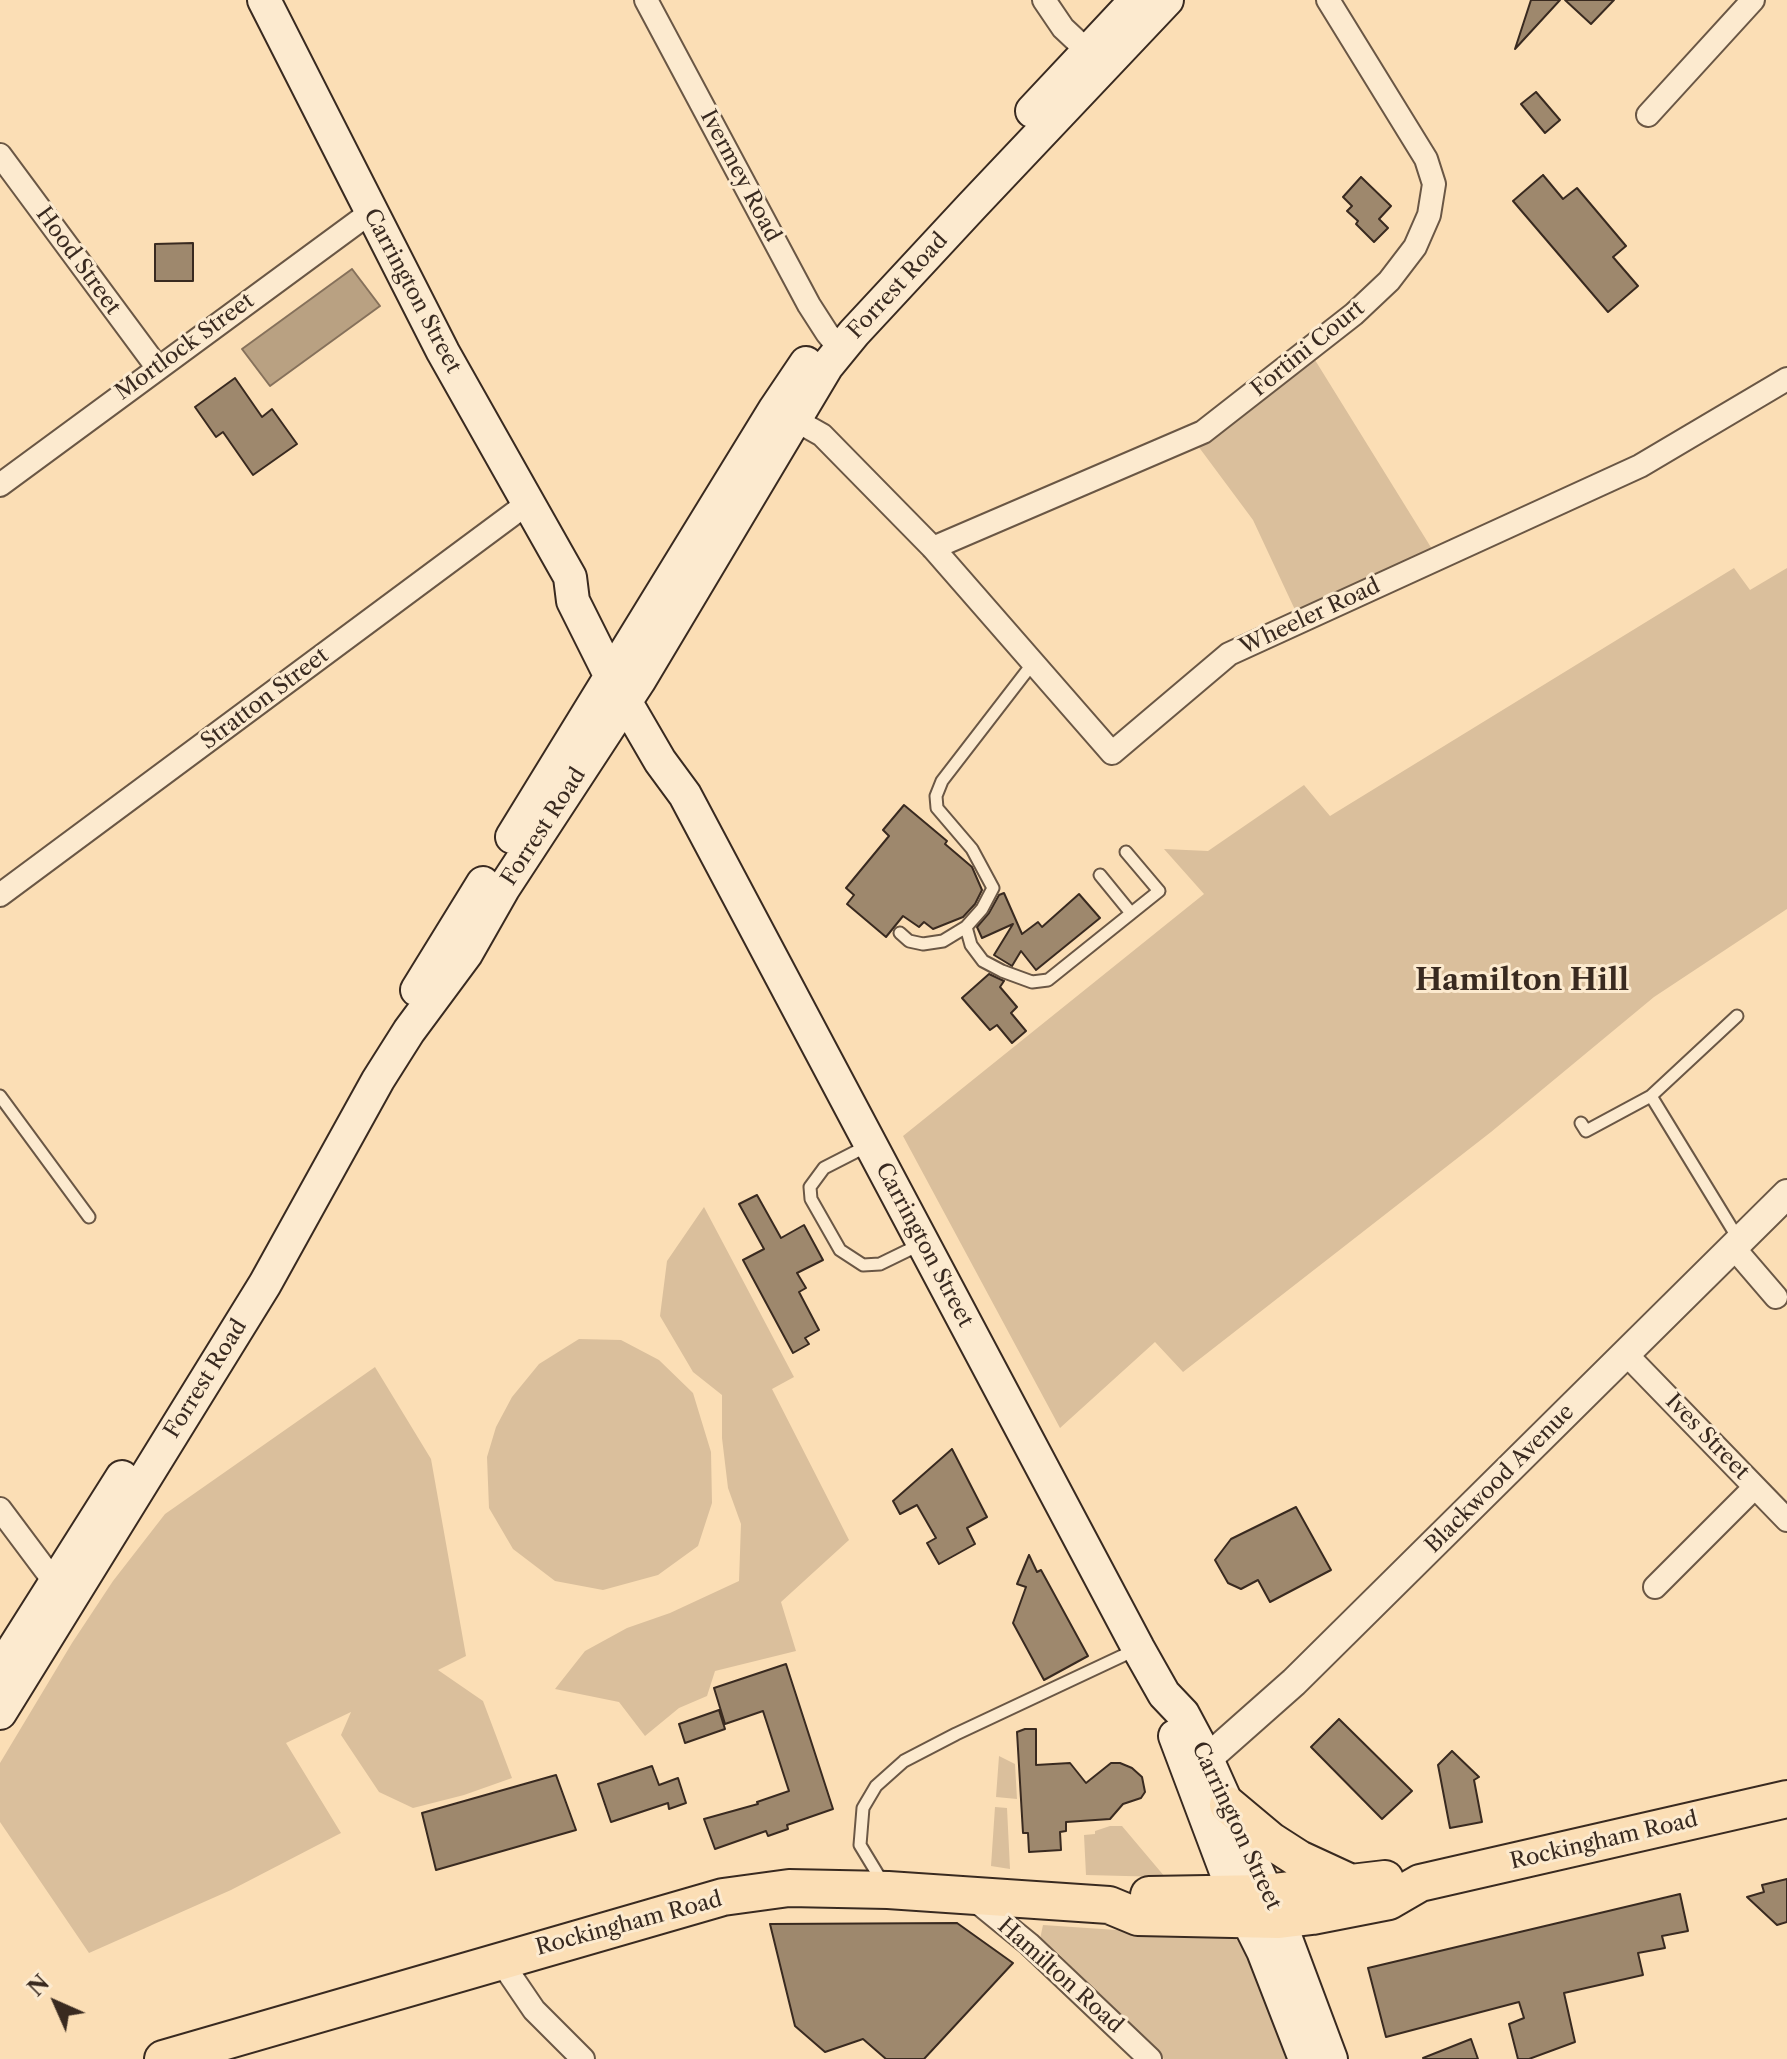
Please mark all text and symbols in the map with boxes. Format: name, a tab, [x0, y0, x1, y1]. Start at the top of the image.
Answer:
street label: Ivermey Road	[694, 106, 786, 246]
street label: Hood Street	[30, 202, 126, 320]
street label: Carrington Street	[358, 204, 466, 378]
street label: Forrest Road	[842, 228, 954, 344]
street label: Mortlock Street	[111, 288, 259, 406]
street label: Fortini Court	[1246, 295, 1370, 403]
street label: Wheeler Road	[1236, 573, 1384, 661]
street label: Stratton Street	[196, 642, 334, 756]
street label: Forrest Road	[496, 763, 592, 891]
district label: Hamilton Hill	[1415, 963, 1629, 999]
street label: Carrington Street	[870, 1158, 978, 1332]
street label: Forrest Road	[159, 1315, 253, 1443]
street label: Ives Street	[1660, 1389, 1754, 1485]
street label: Blackwood Avenue	[1420, 1399, 1580, 1559]
street label: Carrington Street	[1185, 1738, 1287, 1914]
street label: Rockingham Road	[1508, 1807, 1700, 1875]
street label: Rockingham Road	[533, 1886, 725, 1962]
street label: Hamilton Road	[992, 1913, 1128, 2039]
north arrow	[16, 1963, 96, 2043]
text: N	[22, 1969, 55, 2002]

